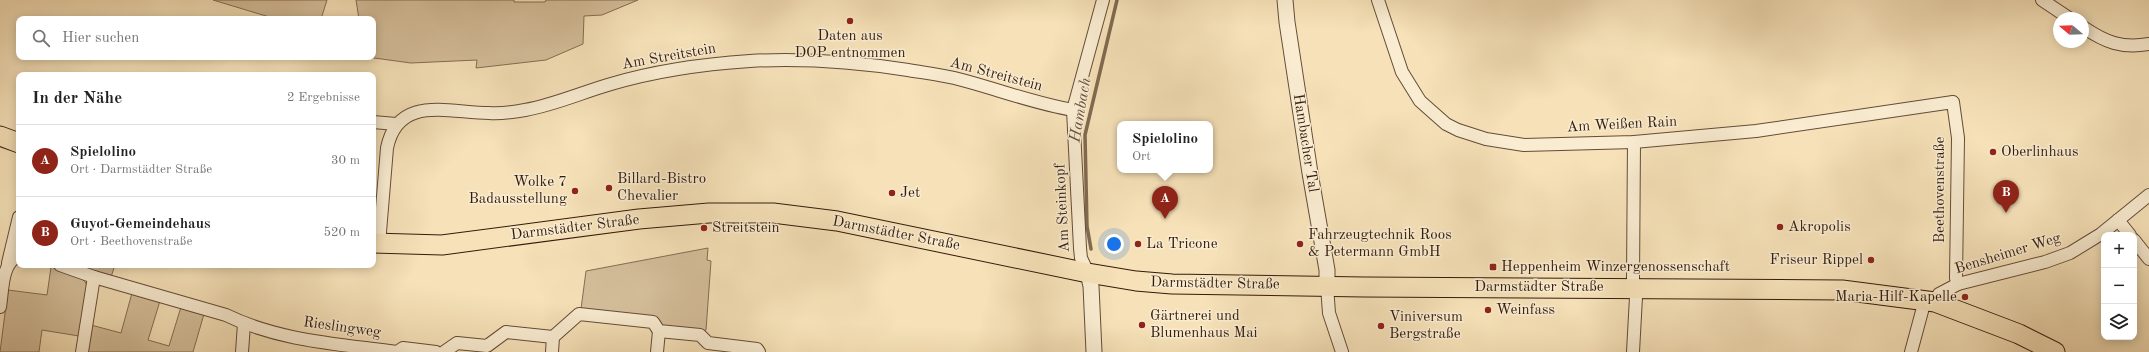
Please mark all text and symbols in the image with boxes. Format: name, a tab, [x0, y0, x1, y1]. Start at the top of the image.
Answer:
north arrow	[2053, 12, 2089, 48]
search box	[16, 16, 376, 60]
marker: Daten aus DOP entnommen	[845, 16, 855, 26]
icon: search	[30, 27, 52, 49]
place label: Daten aus DOP entnommen	[794, 29, 906, 61]
text: Hier suchen	[62, 31, 139, 46]
street label: Am Streitstein	[621, 41, 717, 73]
street label: Am Streitstein	[948, 55, 1044, 95]
water label: Hambach	[1067, 76, 1095, 145]
text: In der Nähe	[32, 90, 122, 107]
text: 2 Ergebnisse	[287, 91, 360, 104]
street label: Hambacher Tal	[1290, 93, 1320, 193]
street label: Am Weißen Rain	[1566, 115, 1678, 135]
popup	[1117, 121, 1213, 173]
text: Spielolino	[1132, 132, 1198, 147]
street label: Beethovenstraße	[1933, 137, 1948, 243]
text: Spielolino	[70, 145, 136, 160]
place label: Oberlinhaus	[2001, 145, 2079, 160]
marker: Oberlinhaus	[1988, 147, 1998, 157]
text: Ort	[1132, 150, 1151, 163]
text: A	[40, 154, 50, 167]
text: 30 m	[331, 154, 360, 167]
street label: Am Steinkopf	[1053, 162, 1073, 253]
text: Ort · Darmstädter Straße	[70, 163, 212, 176]
place label: Billard-Bistro Chevalier	[617, 172, 706, 204]
place label: Wolke 7 Badausstellung	[469, 175, 567, 207]
pin: B	[1993, 180, 2019, 213]
marker: Billard-Bistro Chevalier	[604, 183, 614, 193]
marker: Wolke 7 Badausstellung	[570, 186, 580, 196]
place label: Jet	[900, 186, 920, 201]
pin: A	[1152, 186, 1178, 219]
marker: Jet	[887, 188, 897, 198]
street label: Darmstädter Straße	[510, 213, 640, 243]
street label: Darmstädter Straße	[831, 214, 961, 254]
text: Guyot-Gemeindehaus	[70, 217, 210, 232]
place label: Akropolis	[1788, 220, 1851, 235]
place label: Streitstein	[712, 221, 780, 236]
marker: Akropolis	[1775, 222, 1785, 232]
marker: Streitstein	[699, 223, 709, 233]
text: B	[40, 226, 50, 239]
text: 520 m	[323, 226, 360, 239]
place label: Fahrzeugtechnik Roos & Petermann GmbH	[1308, 228, 1452, 260]
street label: Bensheimer Weg	[1953, 231, 2063, 277]
map controls	[2101, 232, 2137, 340]
button: +	[2101, 232, 2137, 268]
your location	[1104, 234, 1124, 254]
text: Ort · Beethovenstraße	[70, 235, 192, 248]
place label: La Tricone	[1146, 237, 1218, 252]
marker: La Tricone	[1133, 239, 1143, 249]
marker: Fahrzeugtechnik Roos & Petermann GmbH	[1295, 239, 1305, 249]
place label: Friseur Rippel	[1770, 253, 1863, 268]
marker: Friseur Rippel	[1866, 255, 1876, 265]
place label: Heppenheim Winzergenossenschaft	[1501, 260, 1730, 275]
marker: Heppenheim Winzergenossenschaft	[1488, 262, 1498, 272]
button: −	[2101, 268, 2137, 304]
street label: Darmstädter Straße	[1150, 275, 1280, 293]
street label: Darmstädter Straße	[1474, 280, 1604, 295]
place label: Maria-Hilf-Kapelle	[1835, 290, 1957, 305]
marker: Maria-Hilf-Kapelle	[1960, 292, 1970, 302]
place label: Weinfass	[1496, 303, 1555, 318]
button: layers	[2101, 304, 2137, 340]
marker: Weinfass	[1483, 305, 1493, 315]
place label: Gärtnerei und Blumenhaus Mai	[1150, 309, 1258, 341]
place label: Viniversum Bergstraße	[1389, 310, 1463, 342]
street label: Rieslingweg	[302, 315, 382, 341]
marker: Gärtnerei und Blumenhaus Mai	[1137, 320, 1147, 330]
marker: Viniversum Bergstraße	[1376, 321, 1386, 331]

